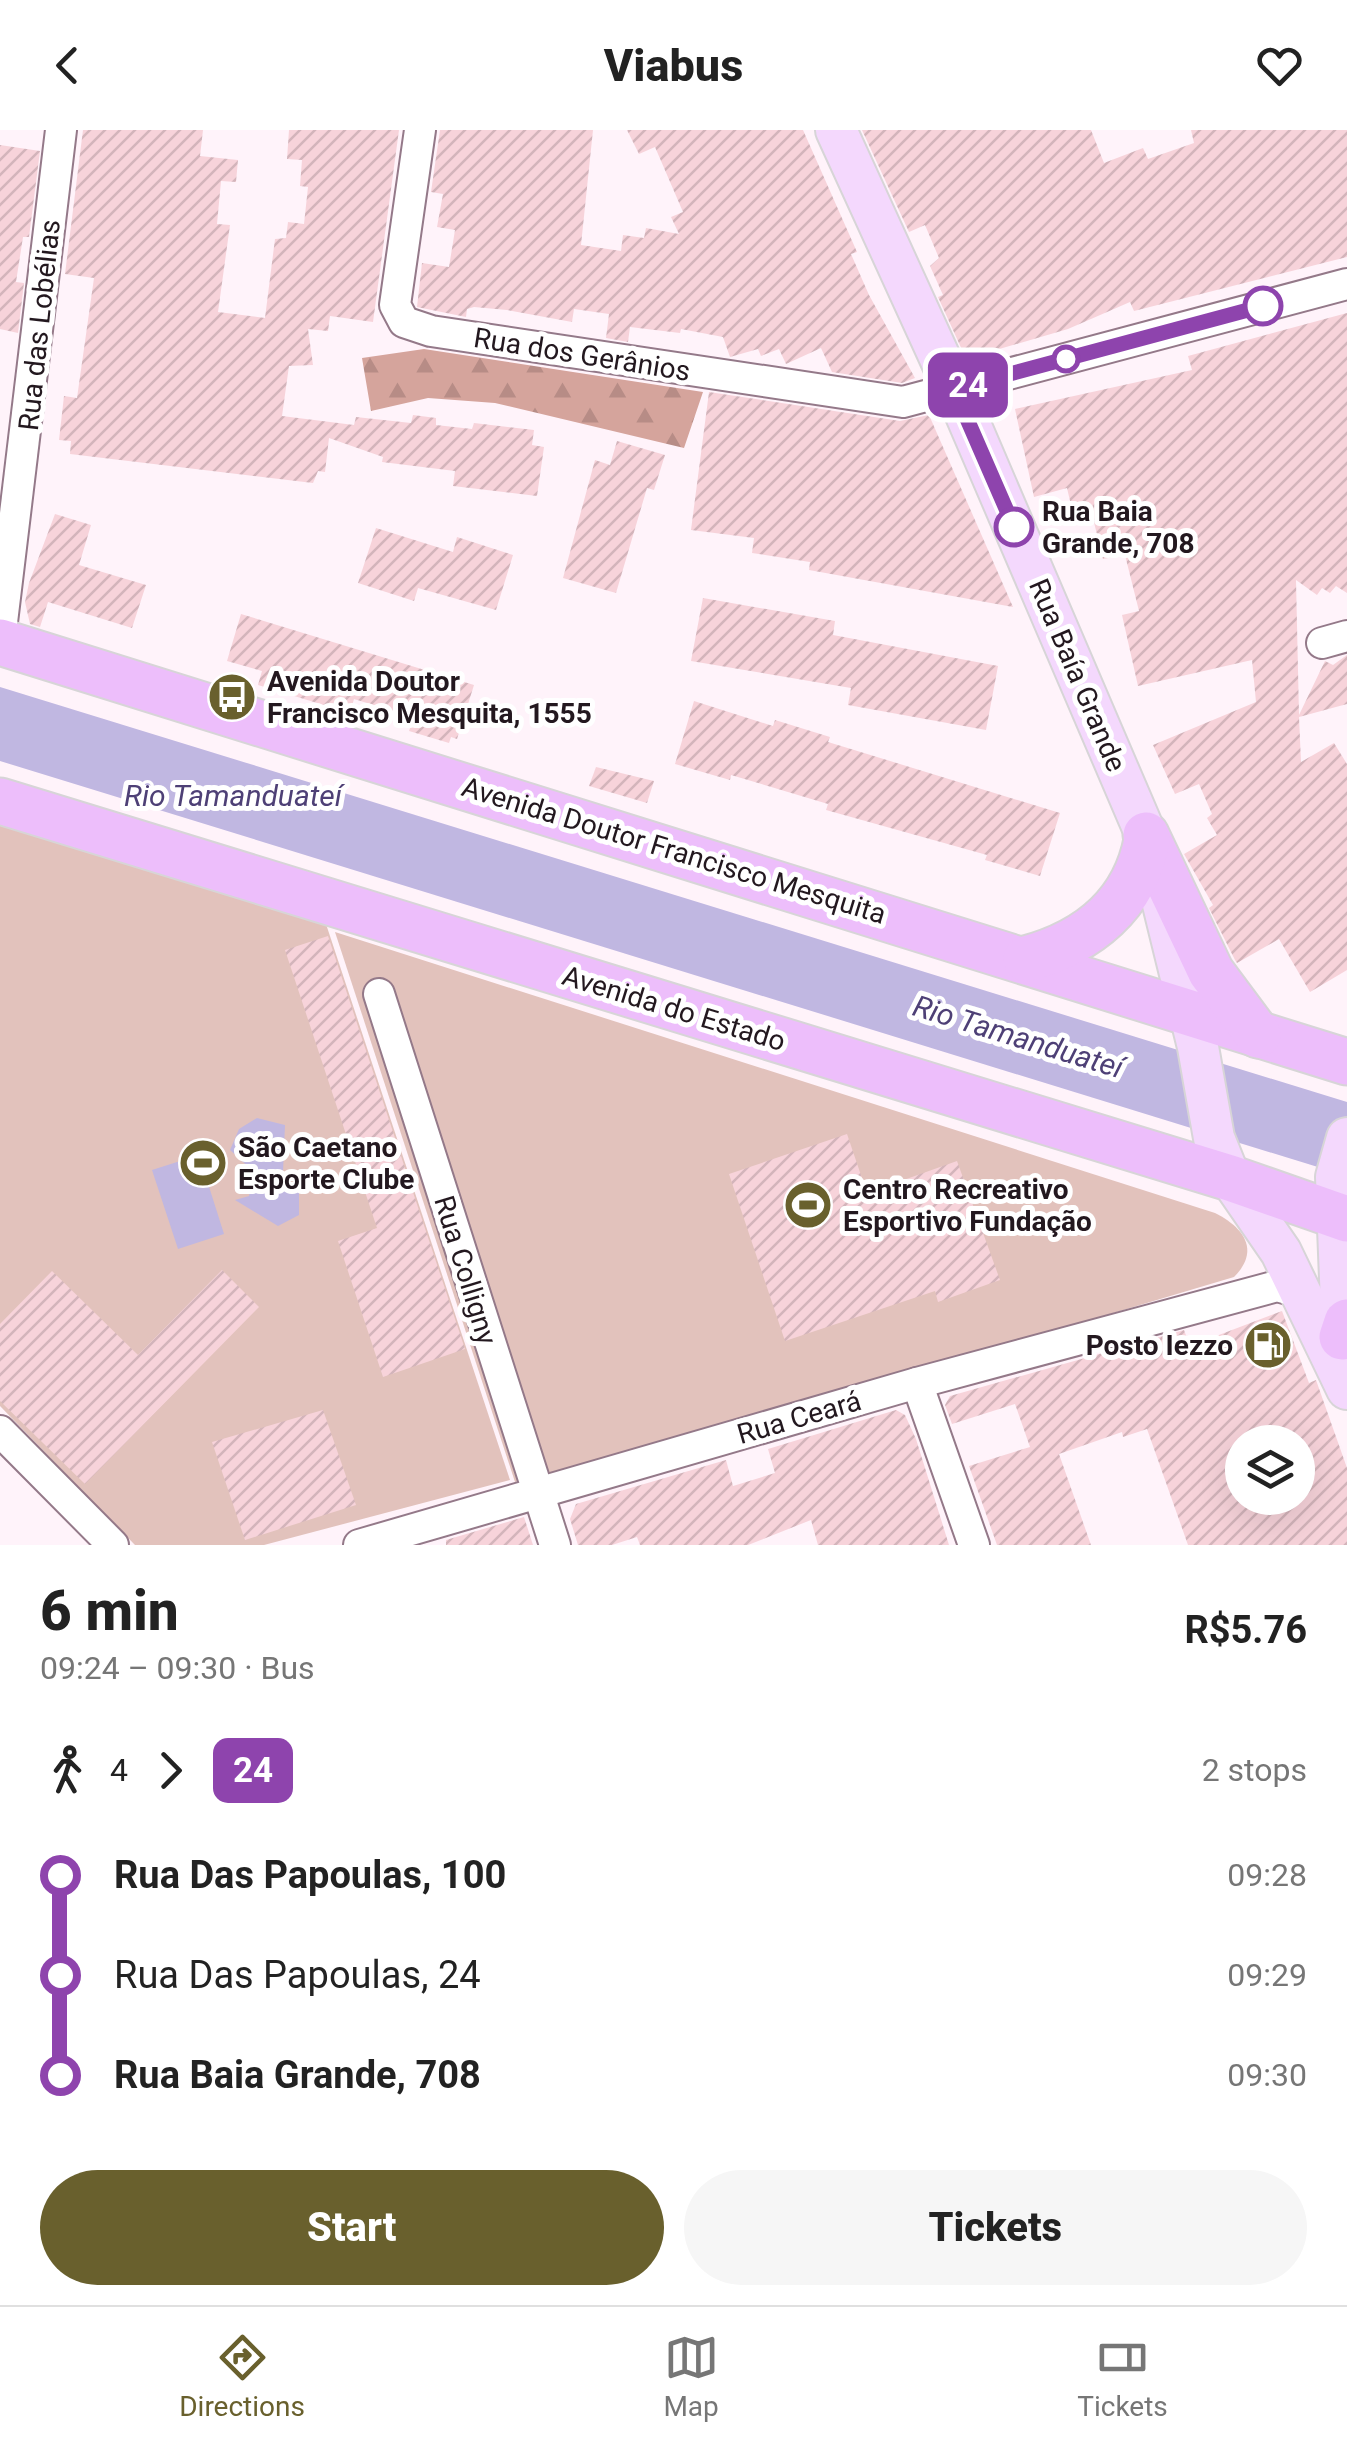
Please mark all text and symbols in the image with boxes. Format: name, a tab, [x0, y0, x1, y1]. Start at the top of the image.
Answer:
icon: back	[40, 38, 95, 93]
icon: heart	[1252, 38, 1307, 93]
text: Viabus	[604, 39, 743, 92]
street label: Rua das Lobélias	[12, 218, 67, 432]
unlabelled marker	[1244, 287, 1282, 325]
street label: Rua dos Gerânios	[471, 321, 693, 388]
unlabelled marker	[1053, 346, 1079, 372]
line badge: 24	[923, 352, 1013, 418]
text: 24	[948, 365, 988, 406]
place label: Rua Baia Grande, 708	[1042, 495, 1195, 560]
marker: Rua Baia Grande, 708	[995, 508, 1033, 546]
street label: Rua Baía Grande	[1022, 574, 1133, 776]
place label: Avenida Doutor Francisco Mesquita, 1555	[267, 665, 592, 730]
bus stop icon: Avenida Doutor Francisco Mesquita, 1555	[206, 671, 258, 723]
street label: Avenida Doutor Francisco Mesquita	[458, 770, 890, 931]
water label: Rio Tamanduateí	[124, 778, 346, 813]
street label: Avenida do Estado	[558, 959, 789, 1058]
water label: Rio Tamanduateí	[909, 988, 1131, 1086]
place label: São Caetano Esporte Clube	[238, 1131, 414, 1196]
sports icon: São Caetano Esporte Clube	[177, 1137, 229, 1189]
place label: Centro Recreativo Esportivo Fundação	[843, 1173, 1092, 1238]
sports icon: Centro Recreativo Esportivo Fundação	[782, 1179, 834, 1231]
street label: Rua Colligny	[427, 1192, 504, 1349]
fuel station icon: Posto Iezzo	[1242, 1319, 1294, 1371]
place label: Posto Iezzo	[1086, 1329, 1233, 1362]
street label: Rua Ceará	[733, 1384, 865, 1451]
map controls	[1225, 1425, 1315, 1515]
button: layers	[1225, 1425, 1315, 1515]
text: 6 min	[40, 1579, 179, 1643]
text: R$5.76	[1184, 1608, 1307, 1652]
text: 09:24 – 09:30 · Bus	[40, 1649, 315, 1687]
icon: walk	[40, 1743, 95, 1798]
icon: forward	[143, 1743, 198, 1798]
text: 24	[233, 1750, 273, 1791]
text: 4	[110, 1751, 128, 1789]
text: 2 stops	[1202, 1751, 1307, 1789]
text: Rua Das Papoulas, 100	[114, 1853, 506, 1897]
text: 09:28	[1227, 1856, 1307, 1894]
text: Rua Das Papoulas, 24	[114, 1953, 481, 1997]
text: 09:29	[1227, 1956, 1307, 1994]
text: Rua Baia Grande, 708	[114, 2053, 481, 2097]
text: 09:30	[1227, 2056, 1307, 2094]
button: Start	[40, 2170, 664, 2285]
button: Tickets	[684, 2170, 1307, 2285]
tab: Directions	[179, 2330, 305, 2423]
tab: Map	[663, 2330, 719, 2423]
tab: Tickets	[1077, 2330, 1168, 2423]

